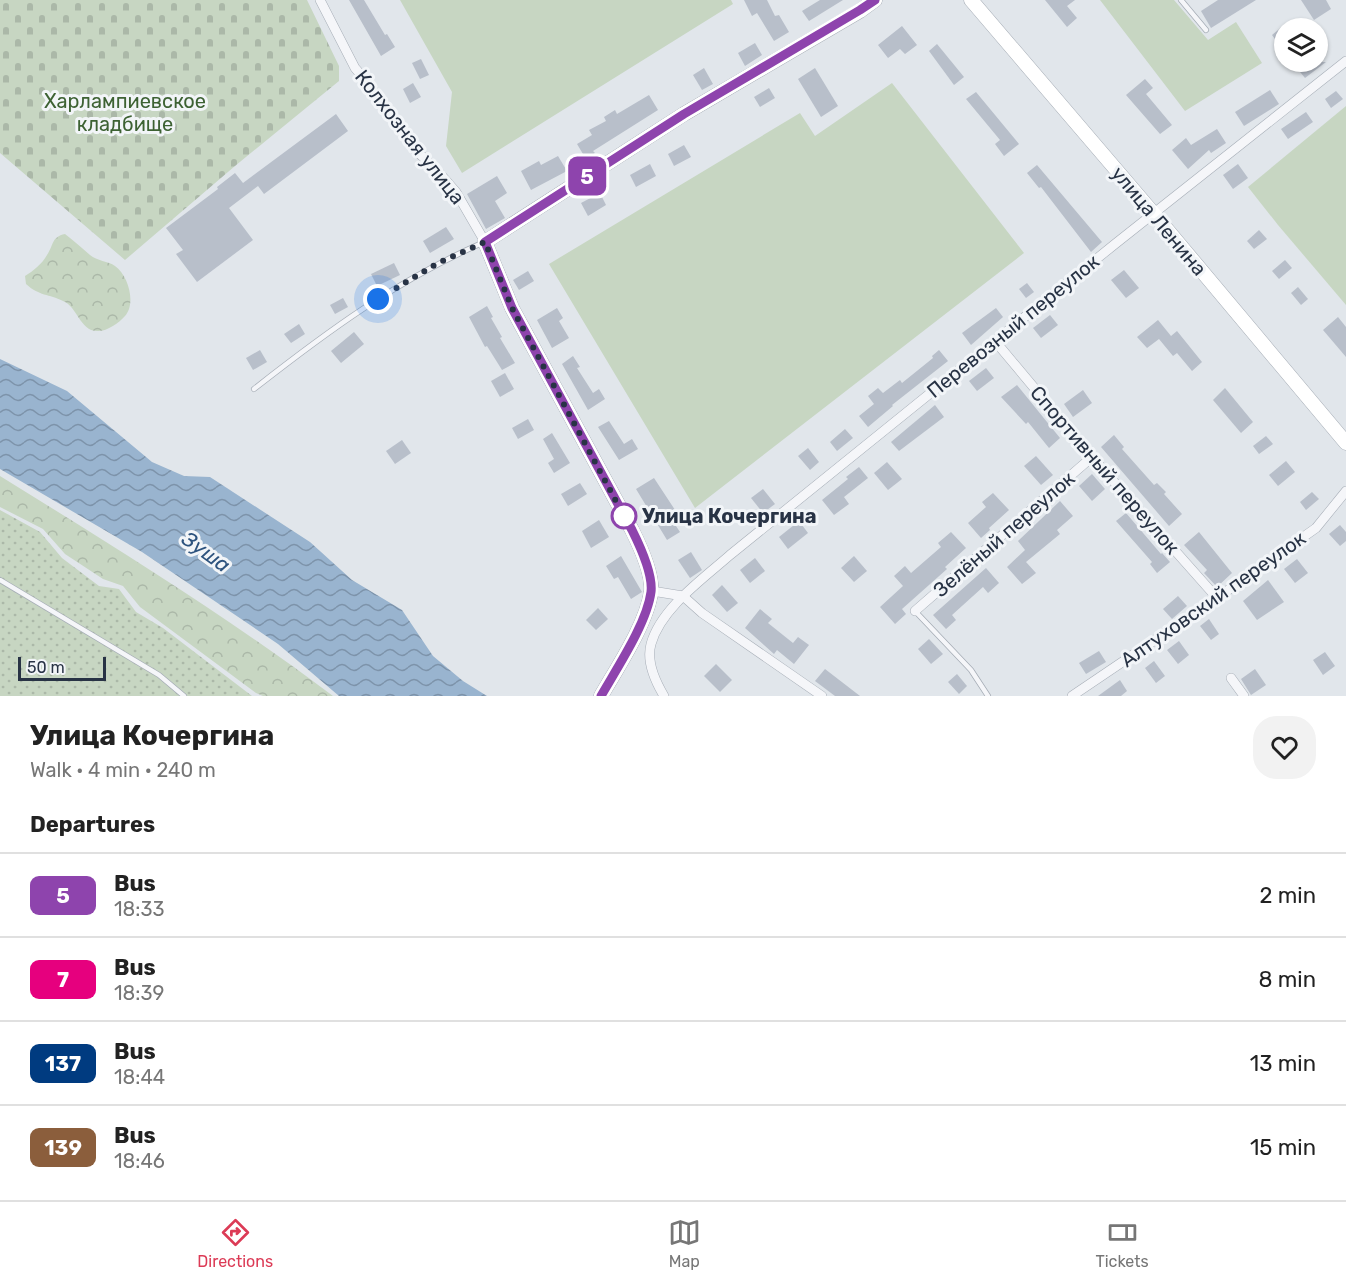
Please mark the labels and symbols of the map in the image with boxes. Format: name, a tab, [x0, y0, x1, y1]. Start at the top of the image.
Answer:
street label: Колхозная улица	[350, 65, 470, 209]
park label: Харлампиевское кладбище	[44, 89, 206, 136]
line badge: 5	[568, 156, 606, 195]
street label: улица Ленина	[1106, 161, 1212, 281]
street label: Перевозный переулок	[922, 249, 1104, 403]
your location	[363, 284, 393, 314]
street label: Спортивный переулок	[1025, 381, 1185, 559]
street label: Зелёный переулок	[928, 466, 1080, 602]
marker: Улица Кочергина	[611, 503, 637, 529]
place label: Улица Кочергина	[642, 504, 816, 528]
water label: Зуша	[177, 525, 235, 577]
street label: Алтуховский переулок	[1116, 526, 1310, 672]
scale bar	[18, 654, 106, 682]

